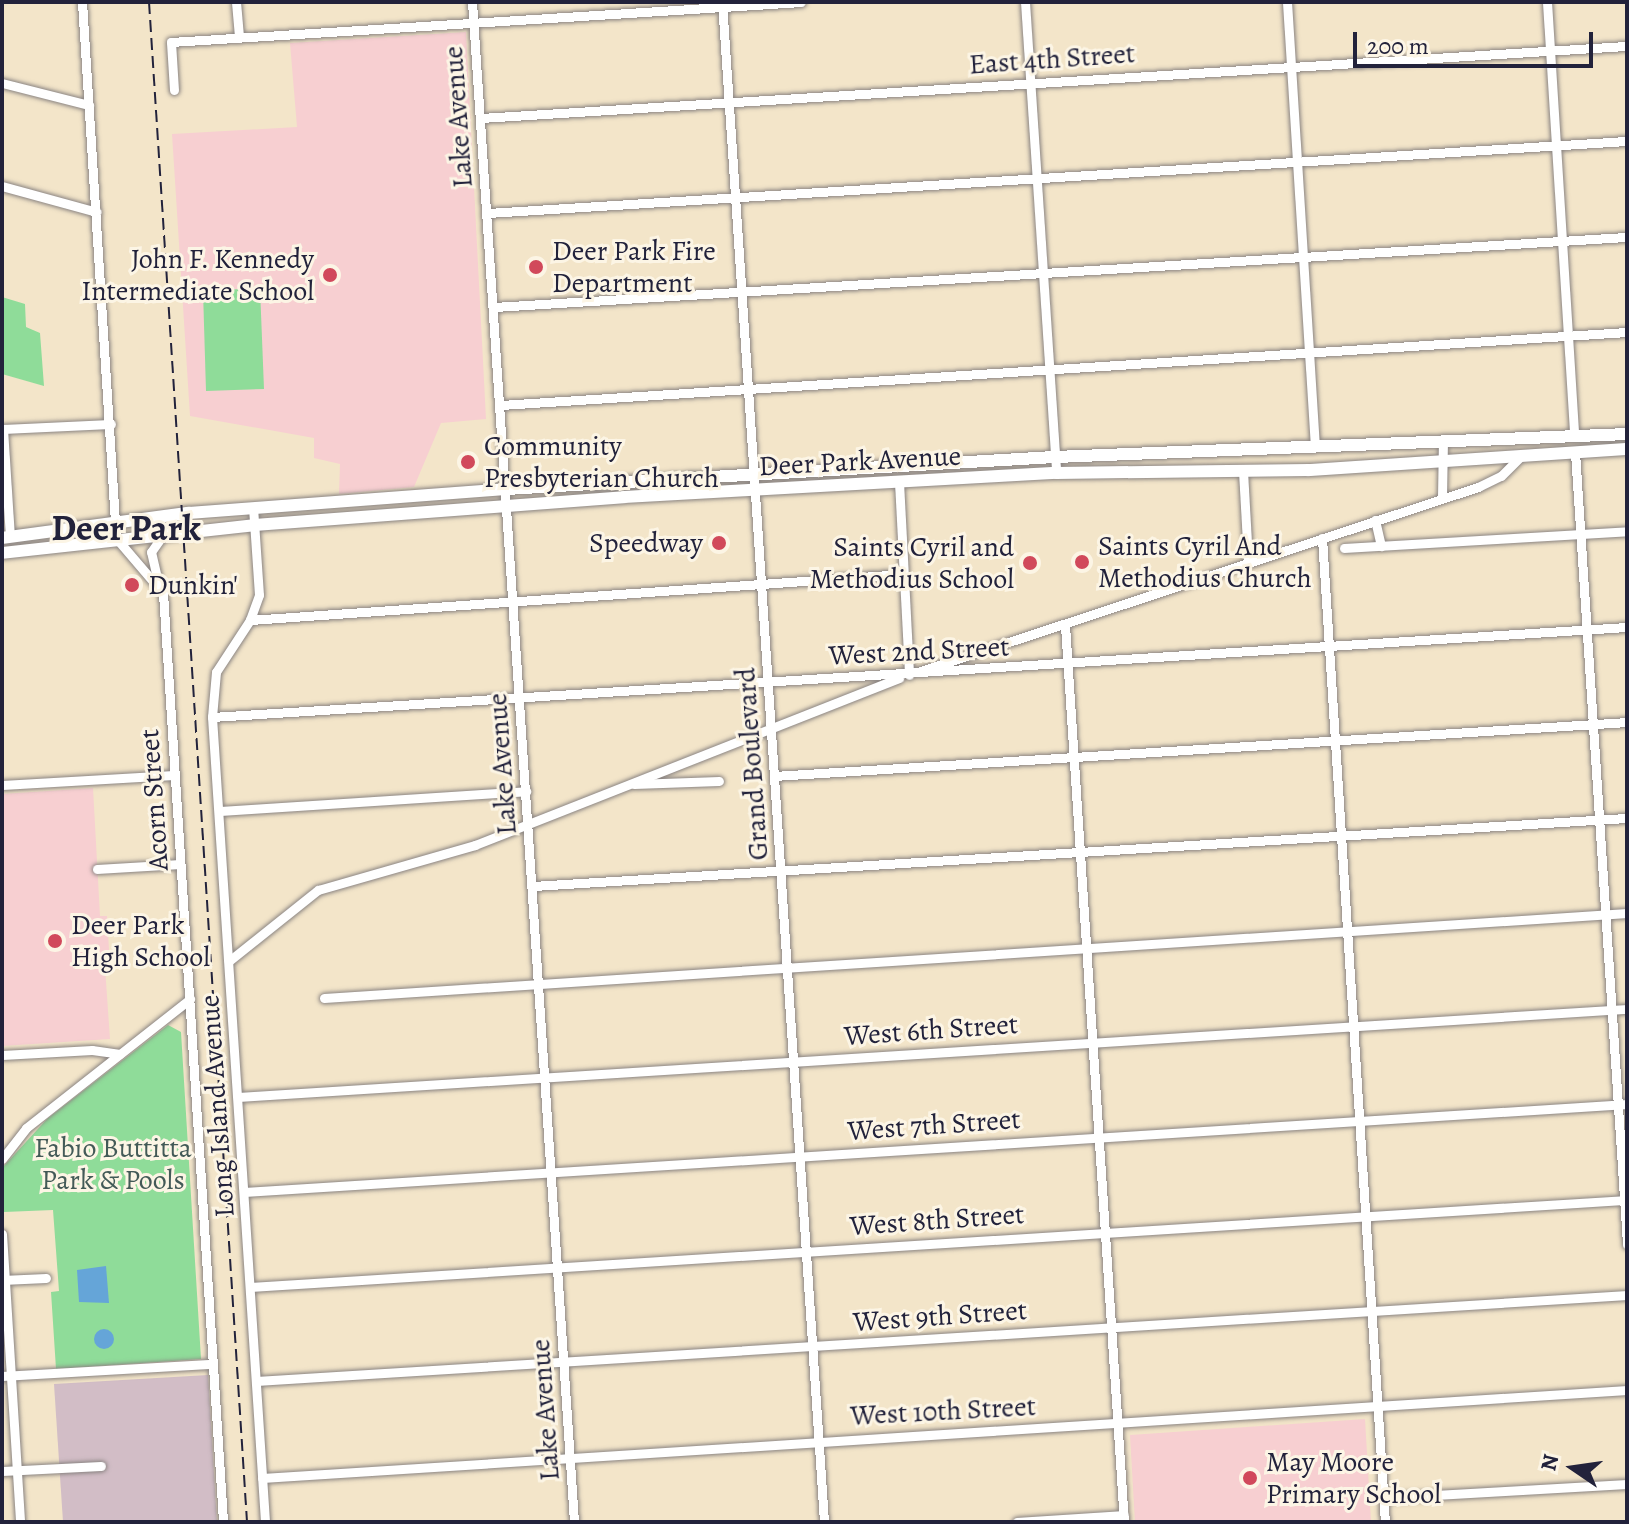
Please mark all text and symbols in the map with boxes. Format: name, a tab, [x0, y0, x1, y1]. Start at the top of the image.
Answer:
scale bar	[1357, 16, 1597, 66]
text: 200 m	[1367, 30, 1429, 62]
street label: East 4th Street	[968, 36, 1136, 82]
street label: Lake Avenue	[436, 45, 480, 189]
place label: Deer Park Fire Department	[552, 234, 716, 300]
place label: John F. Kennedy Intermediate School	[81, 242, 314, 308]
marker: Deer Park Fire Department	[527, 258, 545, 276]
marker: John F. Kennedy Intermediate School	[321, 266, 339, 284]
place label: Community Presbyterian Church	[484, 429, 719, 495]
street label: Deer Park Avenue	[758, 439, 962, 483]
marker: Community Presbyterian Church	[459, 453, 477, 471]
district label: Deer Park	[51, 506, 201, 550]
place label: Speedway	[589, 526, 703, 560]
place label: Saints Cyril And Methodius Church	[1098, 529, 1312, 595]
place label: Saints Cyril and Methodius School	[809, 530, 1014, 596]
marker: Speedway	[710, 534, 728, 552]
marker: Saints Cyril And Methodius Church	[1073, 553, 1091, 571]
marker: Saints Cyril and Methodius School	[1021, 554, 1039, 572]
place label: Dunkin'	[148, 568, 238, 602]
marker: Dunkin'	[123, 576, 141, 594]
street label: West 2nd Street	[828, 629, 1010, 673]
street label: Grand Boulevard	[729, 667, 775, 861]
street label: Lake Avenue	[480, 692, 524, 836]
street label: Acorn Street	[132, 728, 176, 872]
place label: Deer Park High School	[71, 908, 210, 974]
marker: Deer Park High School	[46, 932, 64, 950]
street label: Long Island Avenue	[192, 994, 242, 1218]
street label: West 6th Street	[843, 1007, 1019, 1053]
street label: West 7th Street	[847, 1102, 1021, 1148]
park label: Fabio Buttitta Park & Pools	[34, 1131, 192, 1197]
street label: West 8th Street	[849, 1197, 1025, 1243]
street label: West 9th Street	[852, 1293, 1028, 1339]
street label: Lake Avenue	[523, 1338, 567, 1482]
street label: West 10th Street	[849, 1389, 1037, 1433]
north arrow	[1533, 1428, 1613, 1508]
place label: May Moore Primary School	[1266, 1445, 1441, 1511]
text: N	[1533, 1451, 1566, 1474]
marker: May Moore Primary School	[1241, 1469, 1259, 1487]

